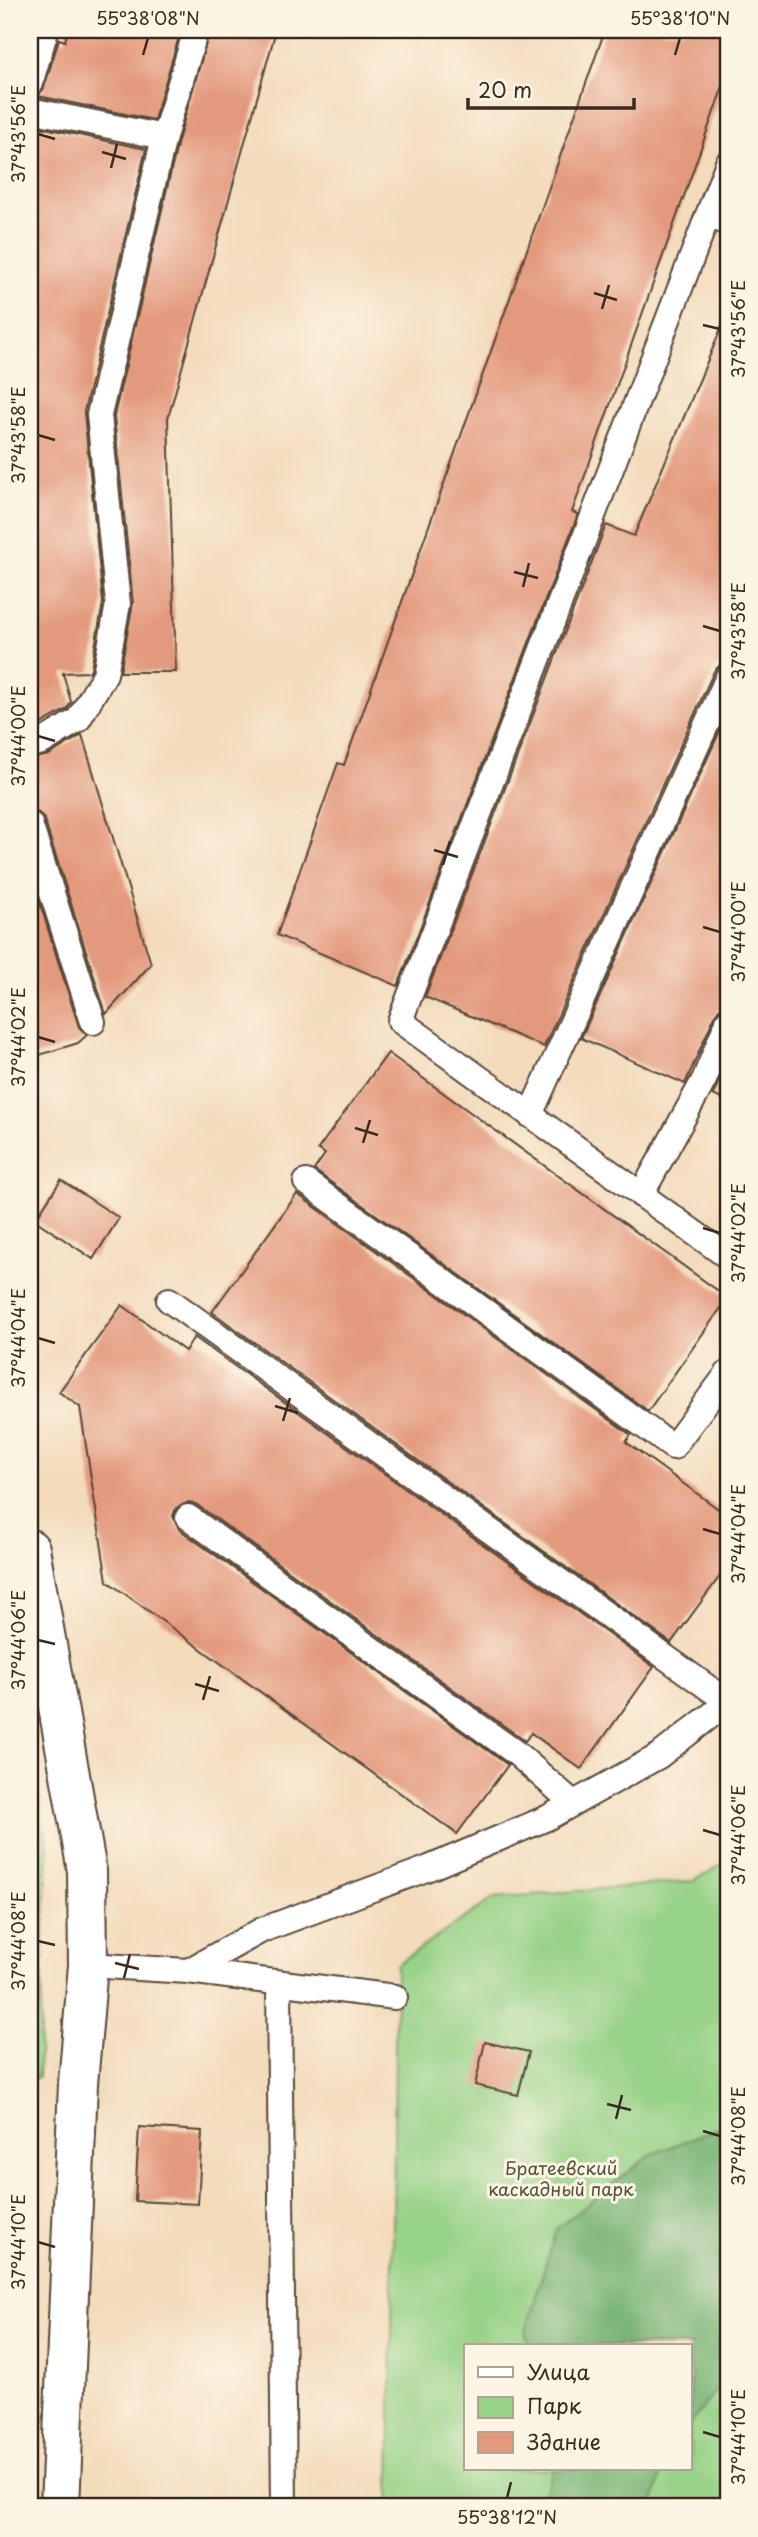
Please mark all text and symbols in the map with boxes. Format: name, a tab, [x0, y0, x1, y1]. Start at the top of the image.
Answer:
text: 55°38'08"N	[96, 4, 200, 31]
text: 55°38'10"N	[630, 4, 730, 31]
scale bar	[468, 66, 634, 110]
text: 20 m	[478, 73, 532, 105]
text: 37°43'56"E	[4, 85, 31, 183]
text: 37°43'56"E	[724, 280, 751, 378]
text: 37°43'58"E	[4, 386, 31, 484]
text: 37°43'58"E	[724, 582, 751, 680]
text: 37°44'00"E	[4, 685, 31, 787]
text: 37°44'00"E	[724, 881, 751, 983]
text: 37°44'02"E	[4, 987, 31, 1087]
text: 37°44'02"E	[724, 1183, 751, 1283]
text: 37°44'04"E	[4, 1288, 31, 1388]
text: 37°44'04"E	[724, 1484, 751, 1584]
text: 37°44'06"E	[4, 1590, 31, 1690]
text: 37°44'06"E	[724, 1785, 751, 1885]
text: 37°44'08"E	[4, 1891, 31, 1991]
text: 37°44'08"E	[724, 2086, 751, 2186]
park label: Братеевский каскадный парк	[488, 2154, 634, 2202]
text: 37°44'10"E	[4, 2194, 31, 2290]
legend	[464, 2344, 692, 2470]
text: Улица	[527, 2355, 590, 2387]
text: Парк	[527, 2389, 582, 2421]
text: 37°44'10"E	[724, 2389, 751, 2485]
text: Здание	[527, 2425, 601, 2457]
text: 55°38'12"N	[457, 2503, 557, 2530]

